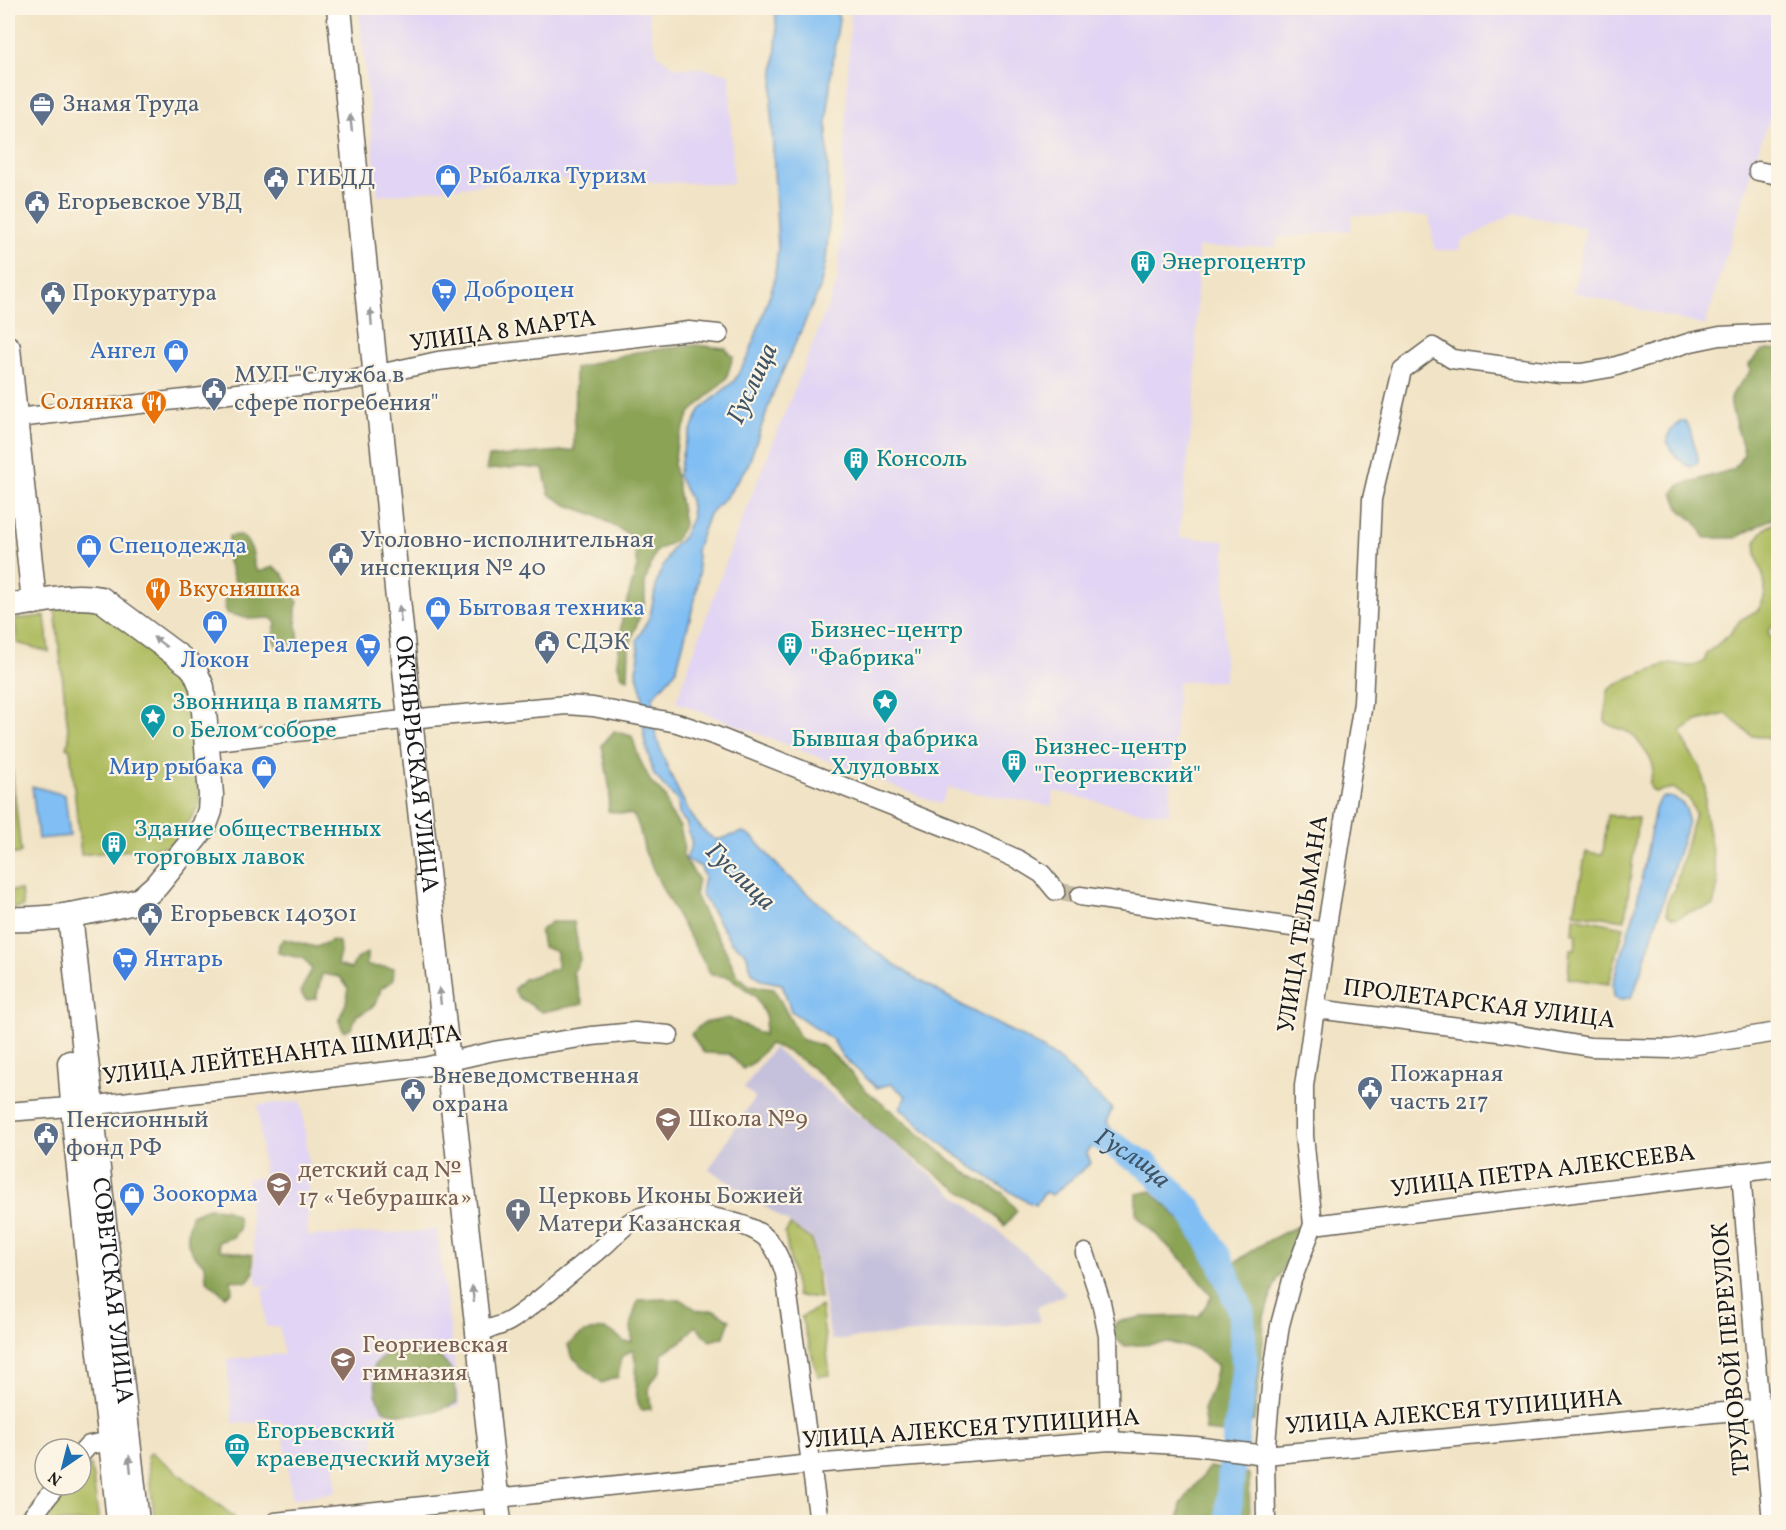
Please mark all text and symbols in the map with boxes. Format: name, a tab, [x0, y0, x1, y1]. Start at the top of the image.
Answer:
place label: Знамя Труда	[62, 88, 200, 122]
office icon: Знамя Труда	[27, 90, 57, 128]
one-way arrow	[346, 113, 356, 132]
place label: Рыбалка Туризм	[468, 160, 647, 194]
place label: ГИБДД	[296, 162, 376, 196]
shop icon: Рыбалка Туризм	[433, 162, 463, 200]
public building icon: ГИБДД	[261, 164, 291, 202]
place label: Егорьевское УВД	[57, 186, 243, 220]
public building icon: Егорьевское УВД	[22, 188, 52, 226]
place label: Энергоцентр	[1162, 246, 1306, 280]
building icon: Энергоцентр	[1128, 248, 1158, 286]
place label: Доброцен	[464, 274, 574, 308]
supermarket icon: Доброцен	[429, 276, 459, 314]
place label: Прокуратура	[72, 277, 217, 311]
public building icon: Прокуратура	[38, 279, 68, 317]
street label: УЛИЦА 8 МАРТА	[408, 302, 598, 362]
one-way arrow	[366, 307, 376, 326]
place label: Ангел	[90, 335, 156, 369]
shop icon: Ангел	[161, 337, 191, 375]
water label: Гуслица	[719, 338, 787, 430]
place label: МУП "Служба в сфере погребения"	[234, 359, 439, 421]
public building icon: МУП "Служба в сфере погребения"	[199, 375, 229, 413]
place label: Солянка	[41, 386, 134, 420]
restaurant icon: Солянка	[139, 388, 169, 426]
place label: Консоль	[876, 443, 967, 477]
building icon: Консоль	[841, 445, 871, 483]
place label: Уголовно-исполнительная инспекция № 40	[360, 524, 654, 586]
place label: Спецодежда	[109, 530, 247, 564]
shop icon: Спецодежда	[74, 532, 104, 570]
public building icon: Уголовно-исполнительная инспекция № 40	[326, 540, 356, 578]
place label: Вкусняшка	[178, 573, 301, 607]
restaurant icon: Вкусняшка	[143, 575, 173, 613]
place label: Бытовая техника	[458, 592, 645, 626]
shop icon: Бытовая техника	[423, 594, 453, 632]
one-way arrow	[395, 605, 405, 624]
shop icon: Локон	[200, 608, 230, 646]
place label: Бизнес-центр "Фабрика"	[810, 614, 963, 676]
place label: СДЭК	[566, 626, 630, 660]
public building icon: СДЭК	[532, 628, 562, 666]
place label: Галерея	[262, 629, 348, 663]
building icon: Бизнес-центр "Фабрика"	[775, 630, 805, 668]
supermarket icon: Галерея	[353, 631, 383, 669]
street label: ОКТЯБРЬСКАЯ УЛИЦА	[385, 634, 446, 895]
one-way arrow	[153, 637, 168, 649]
place label: Локон	[181, 644, 249, 678]
place label: Звонница в память о Белом соборе	[172, 686, 382, 748]
place icon: Бывшая фабрика Хлудовых	[870, 687, 900, 725]
place icon: Звонница в память о Белом соборе	[138, 702, 168, 740]
place label: Бывшая фабрика Хлудовых	[791, 723, 979, 785]
place label: Бизнес-центр "Георгиевский"	[1034, 731, 1201, 793]
building icon: Бизнес-центр "Георгиевский"	[999, 747, 1029, 785]
place label: Мир рыбака	[108, 751, 244, 785]
shop icon: Мир рыбака	[249, 753, 279, 791]
place label: Здание общественных торговых лавок	[134, 813, 381, 875]
street label: УЛИЦА ТЕЛЬМАНА	[1270, 813, 1338, 1035]
building icon: Здание общественных торговых лавок	[99, 829, 129, 867]
water label: Гуслица	[697, 834, 783, 920]
place label: Егорьевск 140301	[170, 898, 357, 932]
public building icon: Егорьевск 140301	[135, 900, 165, 938]
place label: Янтарь	[144, 943, 223, 977]
supermarket icon: Янтарь	[110, 945, 140, 983]
street label: ПРОЛЕТАРСКАЯ УЛИЦА	[1341, 971, 1617, 1039]
one-way arrow	[435, 987, 445, 1006]
street label: УЛИЦА ЛЕЙТЕНАНТА ШМИДТА	[101, 1017, 463, 1095]
place label: Пожарная часть 217	[1390, 1058, 1503, 1120]
place label: Вневедомственная охрана	[432, 1060, 639, 1122]
public building icon: Пожарная часть 217	[1355, 1074, 1385, 1112]
public building icon: Вневедомственная охрана	[398, 1076, 428, 1114]
place label: Школа №9	[688, 1103, 808, 1137]
place label: Пенсионный фонд РФ	[66, 1104, 209, 1166]
school or university icon: Школа №9	[653, 1105, 683, 1143]
public building icon: Пенсионный фонд РФ	[31, 1120, 61, 1158]
water label: Гуслица	[1088, 1120, 1179, 1197]
street label: УЛИЦА ПЕТРА АЛЕКСЕЕВА	[1389, 1136, 1697, 1208]
place label: детский сад № 17 «Чебурашка»	[298, 1154, 472, 1216]
school or university icon: детский сад № 17 «Чебурашка»	[264, 1170, 294, 1208]
street label: СОВЕТСКАЯ УЛИЦА	[82, 1176, 141, 1406]
place label: Зоокорма	[152, 1178, 258, 1212]
shop icon: Зоокорма	[117, 1180, 147, 1218]
place label: Церковь Иконы Божией Матери Казанская	[538, 1180, 803, 1242]
church icon: Церковь Иконы Божией Матери Казанская	[503, 1196, 533, 1234]
street label: ТРУДОВОЙ ПЕРЕУЛОК	[1704, 1221, 1760, 1477]
one-way arrow	[468, 1285, 478, 1304]
place label: Георгиевская гимназия	[362, 1329, 508, 1391]
school or university icon: Георгиевская гимназия	[328, 1345, 358, 1383]
street label: УЛИЦА АЛЕКСЕЯ ТУПИЦИНА	[1284, 1381, 1624, 1445]
street label: УЛИЦА АЛЕКСЕЯ ТУПИЦИНА	[801, 1401, 1141, 1459]
place label: Егорьевский краеведческий музей	[256, 1415, 490, 1477]
museum icon: Егорьевский краеведческий музей	[222, 1431, 252, 1469]
north arrow	[33, 1437, 93, 1497]
one-way arrow	[125, 1455, 135, 1474]
text: N	[44, 1465, 67, 1490]

